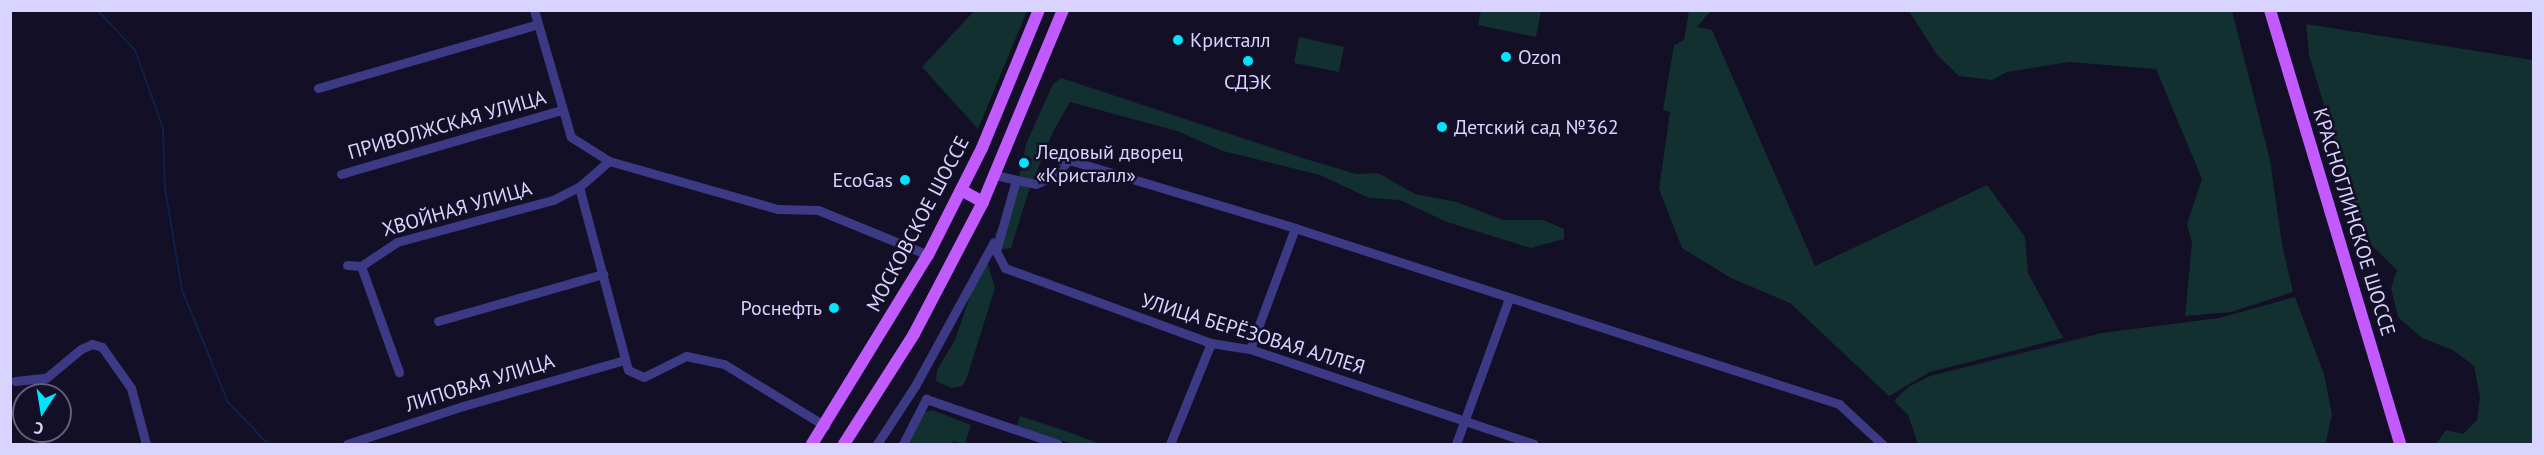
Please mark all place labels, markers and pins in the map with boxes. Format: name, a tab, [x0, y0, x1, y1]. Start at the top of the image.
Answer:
place label: Кристалл	[1190, 28, 1271, 52]
marker: Кристалл	[1171, 33, 1185, 47]
place label: Ozon	[1518, 45, 1561, 69]
marker: Ozon	[1499, 50, 1513, 64]
marker: СДЭК	[1241, 54, 1255, 68]
place label: СДЭК	[1224, 70, 1272, 94]
place label: Детский сад №362	[1454, 115, 1619, 139]
marker: Детский сад №362	[1435, 120, 1449, 134]
place label: Ледовый дворец «Кристалл»	[1036, 140, 1183, 187]
marker: Ледовый дворец «Кристалл»	[1017, 156, 1031, 170]
place label: EcoGas	[832, 168, 893, 192]
marker: EcoGas	[898, 173, 912, 187]
place label: Роснефть	[741, 296, 822, 320]
marker: Роснефть	[827, 301, 841, 315]

